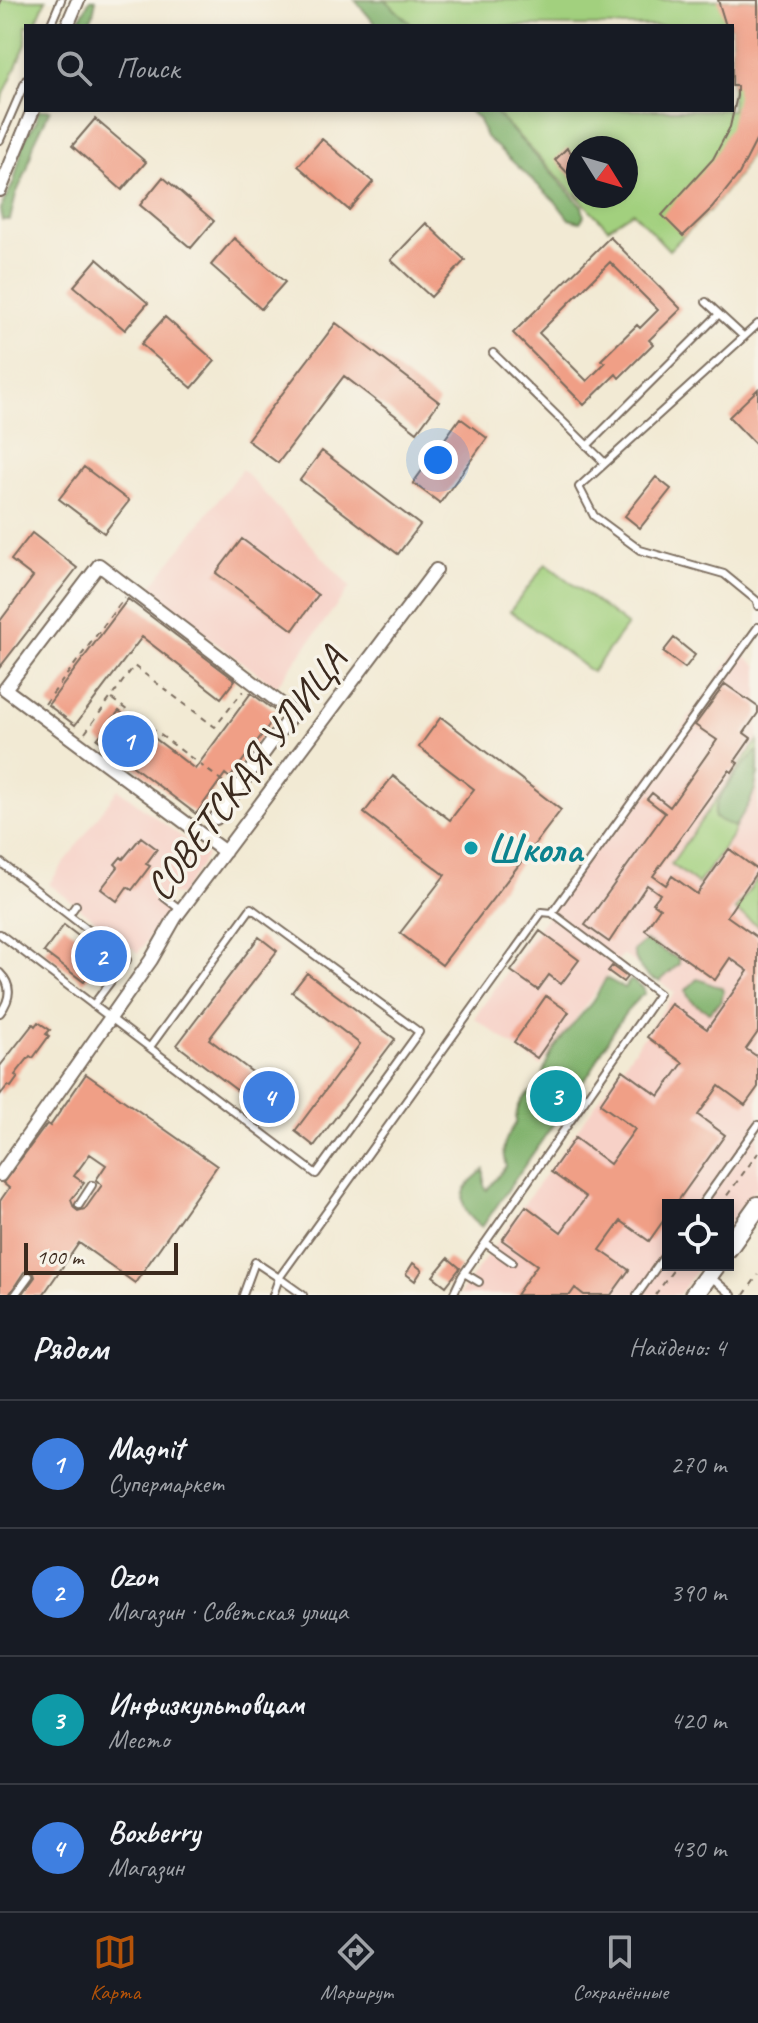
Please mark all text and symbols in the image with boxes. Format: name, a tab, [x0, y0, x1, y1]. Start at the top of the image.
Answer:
search box	[24, 24, 734, 112]
icon: search	[52, 46, 96, 90]
text: Поиск	[116, 49, 179, 87]
north arrow	[566, 136, 638, 208]
your location	[418, 440, 458, 480]
street label: СОВЕТСКАЯ УЛИЦА	[134, 635, 359, 910]
pin: 1	[102, 711, 154, 771]
place label: Школа	[487, 824, 585, 874]
marker: Школа	[462, 839, 480, 857]
pin: 2	[75, 926, 127, 986]
pin: 3	[530, 1066, 582, 1126]
pin: 4	[243, 1067, 295, 1127]
map controls	[662, 1199, 734, 1271]
button: locate	[662, 1199, 734, 1271]
scale bar	[24, 1239, 178, 1275]
text: 100 m	[36, 1243, 83, 1271]
text: Рядом	[32, 1326, 108, 1369]
text: Найдено: 4	[629, 1331, 726, 1364]
text: Magnit	[108, 1429, 184, 1467]
text: 1	[52, 1448, 64, 1481]
text: 270 m	[670, 1448, 726, 1481]
text: Супермаркет	[108, 1467, 224, 1500]
text: Ozon	[108, 1557, 158, 1595]
text: 2	[52, 1576, 64, 1609]
text: 390 m	[670, 1576, 726, 1609]
text: Магазин · Советская улица	[108, 1595, 348, 1628]
text: Инфизкультовцам	[108, 1685, 304, 1723]
text: 3	[52, 1704, 64, 1737]
text: 420 m	[670, 1704, 726, 1737]
text: Место	[108, 1723, 170, 1756]
text: Boxberry	[108, 1813, 200, 1851]
text: 4	[52, 1832, 64, 1865]
text: 430 m	[670, 1832, 726, 1865]
text: Магазин	[108, 1851, 184, 1884]
tab: Карта	[90, 1930, 140, 2006]
tab: Маршрут	[320, 1930, 393, 2006]
tab: Сохранённые	[573, 1930, 668, 2006]

